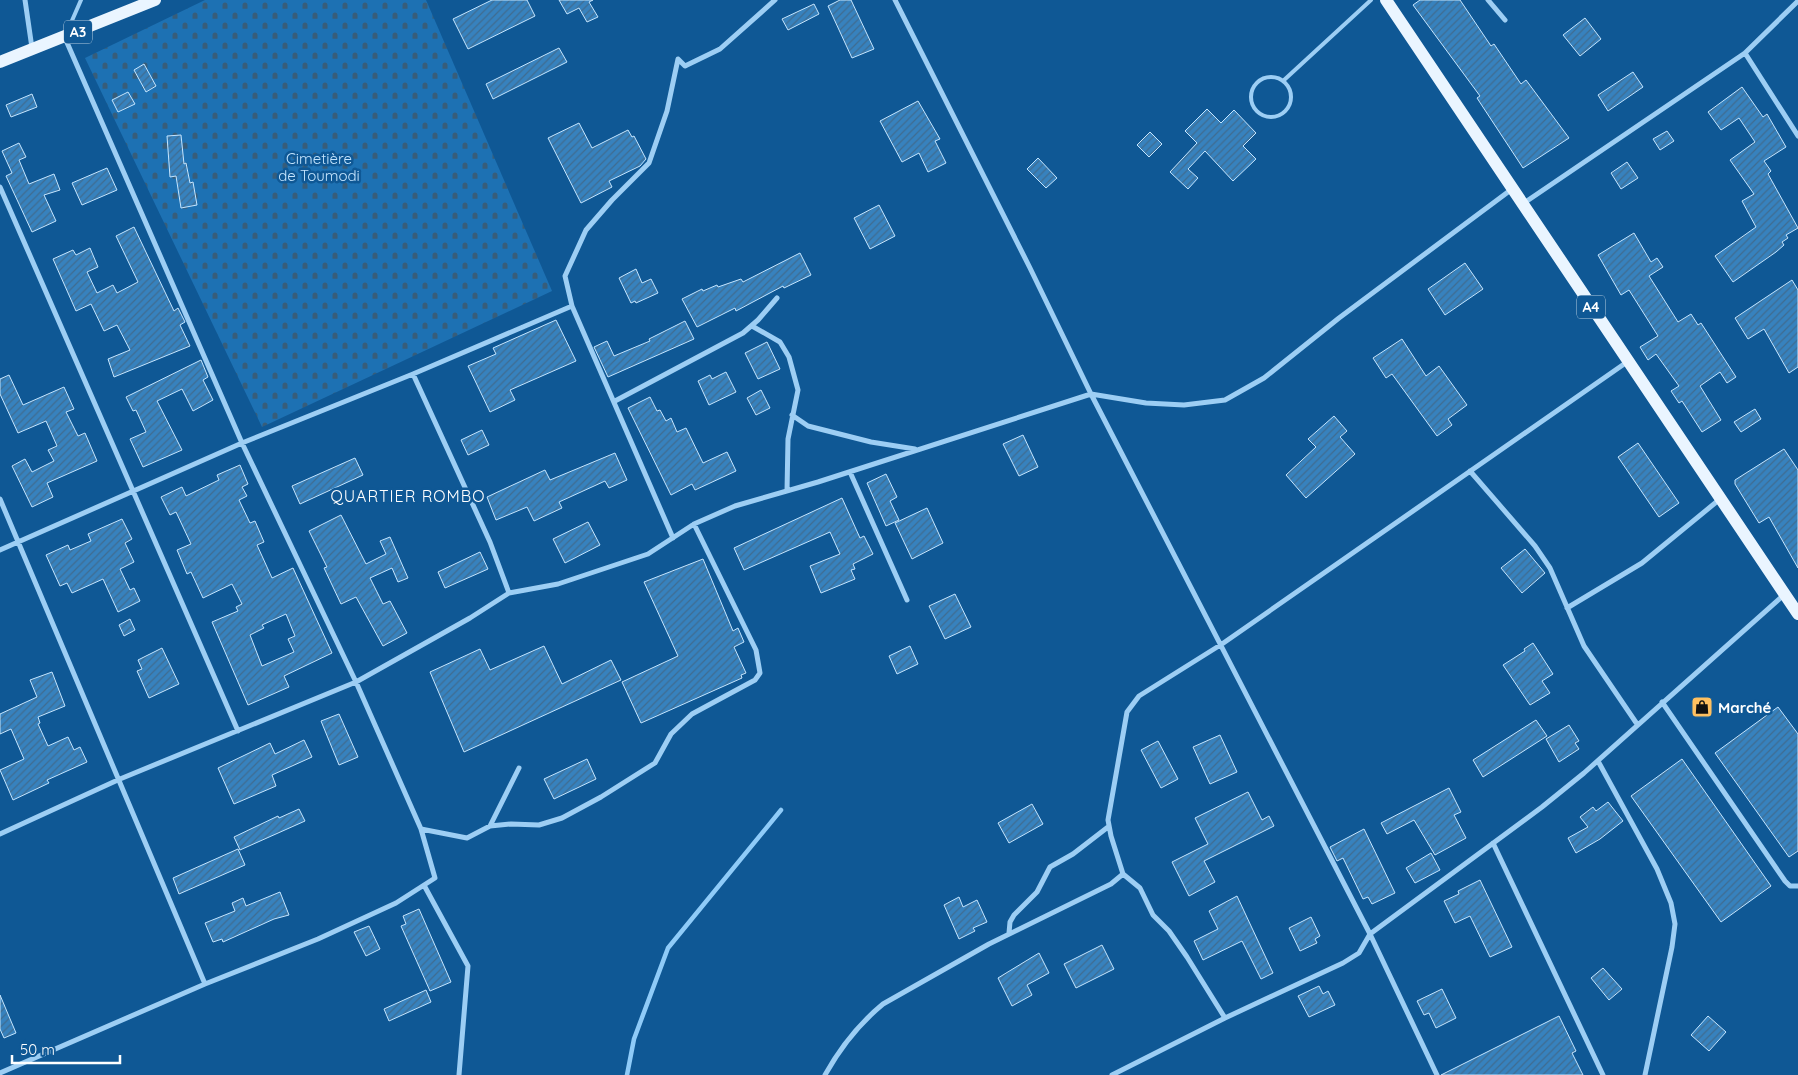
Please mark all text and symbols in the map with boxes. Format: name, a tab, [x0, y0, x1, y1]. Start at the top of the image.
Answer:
road number: A3	[64, 21, 92, 44]
park label: Cimetière de Toumodi	[278, 149, 360, 185]
road number: A4	[1577, 296, 1605, 318]
district label: QUARTIER ROMBO	[330, 486, 486, 506]
shop icon: Marché	[1690, 695, 1714, 719]
place label: Marché	[1718, 698, 1771, 717]
scale bar	[12, 1032, 120, 1064]
text: 50 m	[20, 1040, 55, 1059]

